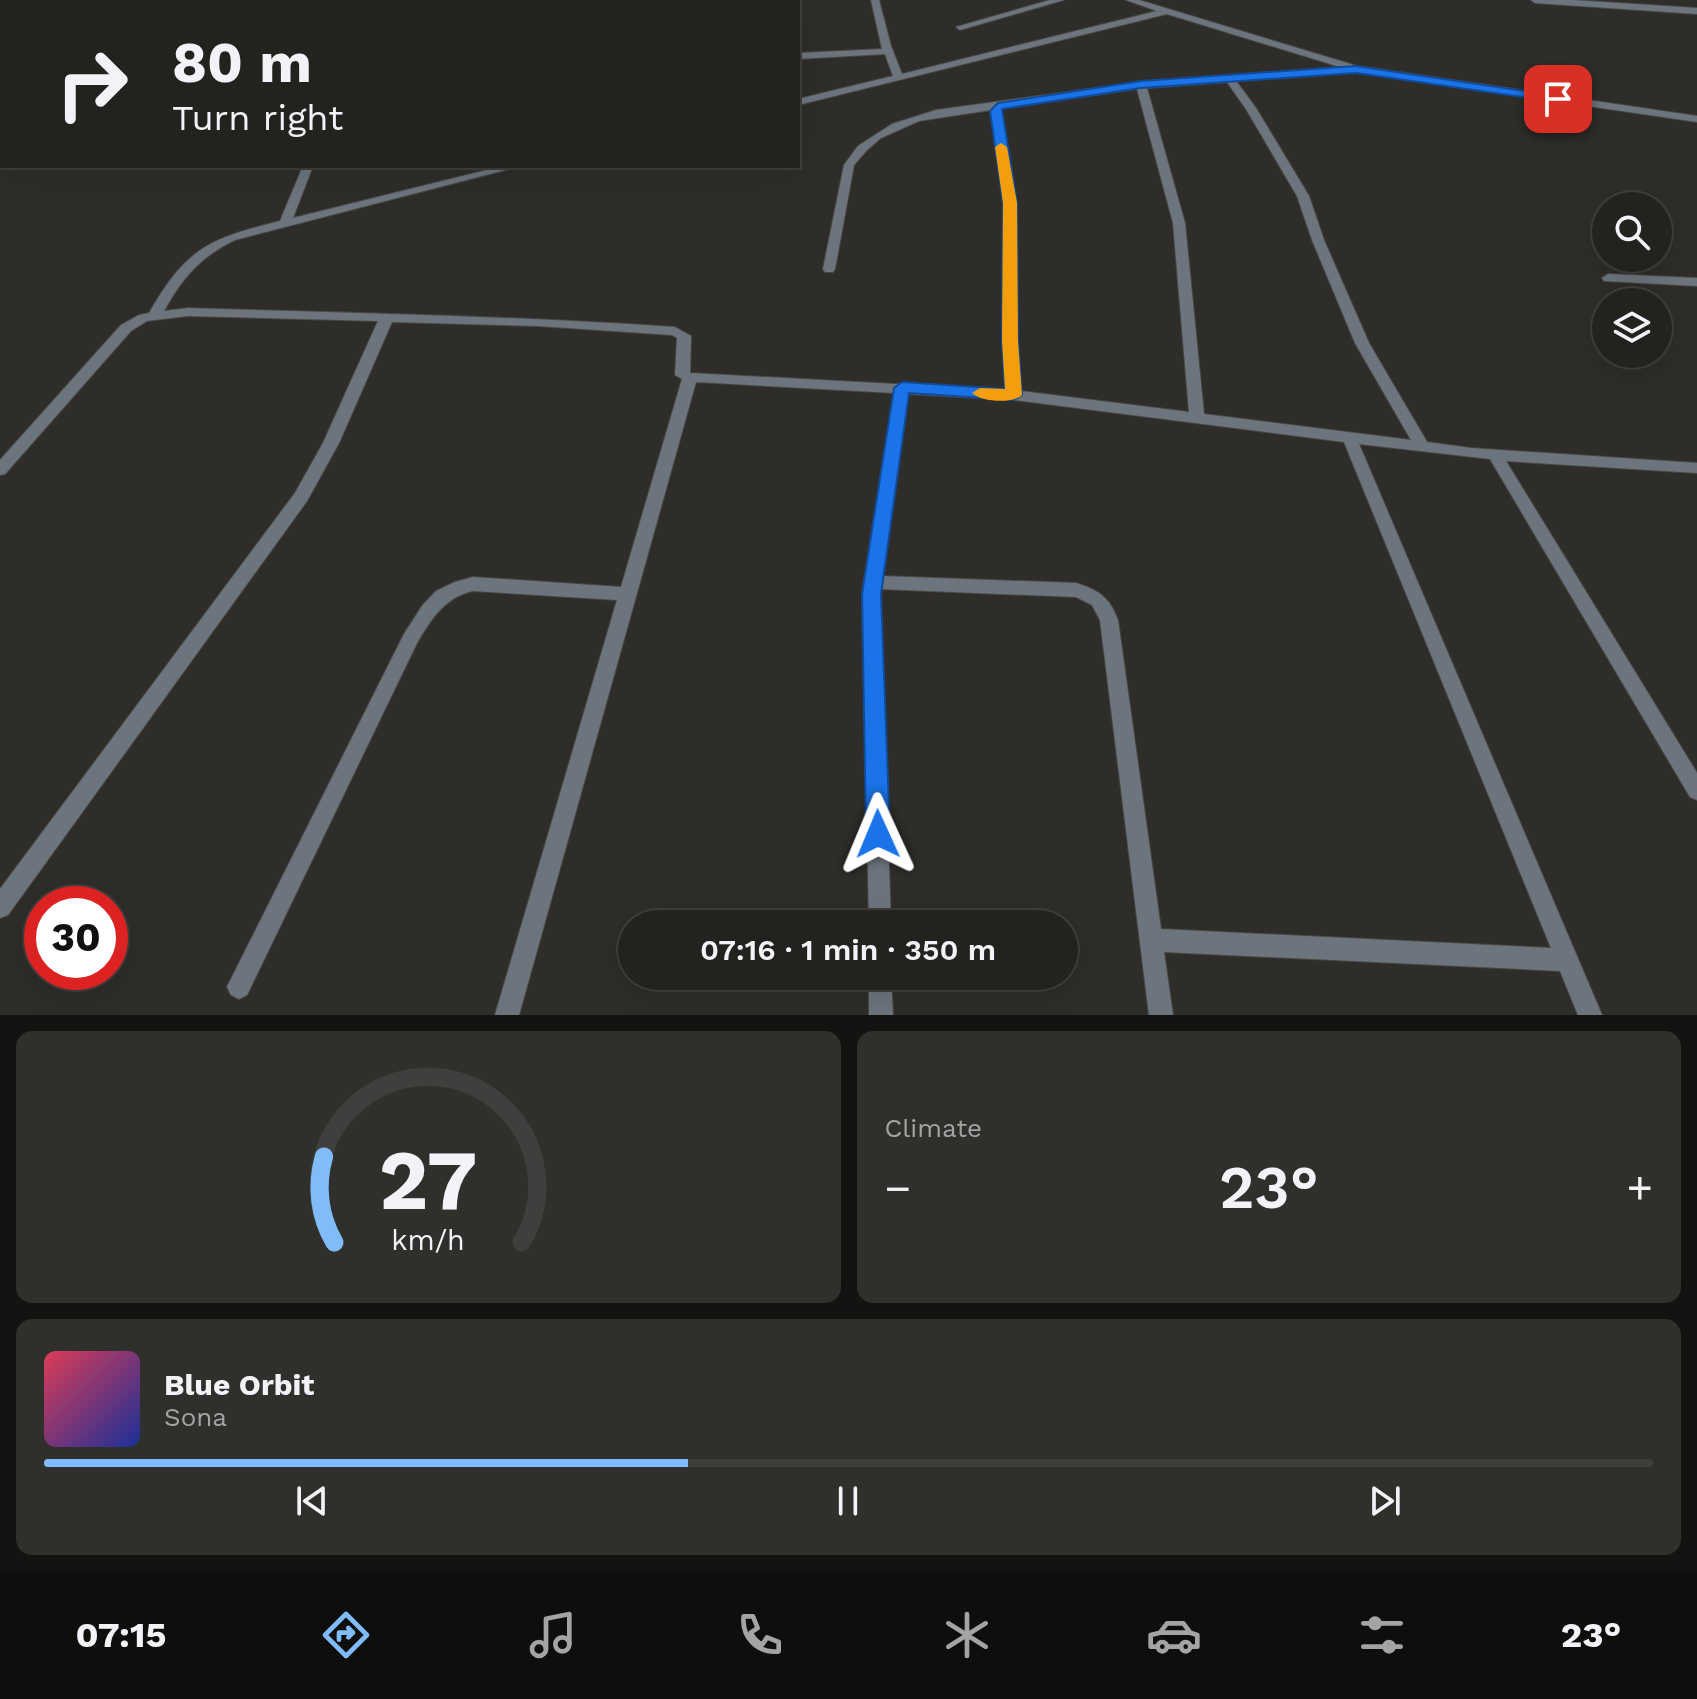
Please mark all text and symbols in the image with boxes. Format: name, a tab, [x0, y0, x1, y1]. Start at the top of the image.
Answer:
text: 80 m	[172, 30, 312, 96]
icon: right	[40, 32, 144, 136]
pin	[1524, 65, 1592, 133]
icon: arrive	[1536, 77, 1580, 121]
text: Turn right	[172, 97, 343, 139]
map controls	[1592, 192, 1672, 368]
button: search	[1592, 192, 1672, 272]
button: layers	[1592, 288, 1672, 368]
position arrow	[836, 792, 920, 876]
speed limit sign: 30	[24, 886, 128, 990]
text: 07:16 · 1 min · 350 m	[700, 932, 996, 967]
text: Climate	[885, 1113, 982, 1143]
text: 27	[379, 1132, 478, 1229]
text: 23°	[1219, 1152, 1319, 1223]
text: −	[885, 1162, 911, 1214]
text: +	[1626, 1162, 1653, 1214]
text: km/h	[391, 1223, 465, 1257]
text: Blue Orbit	[164, 1367, 314, 1402]
text: Sona	[164, 1402, 227, 1432]
icon: previous	[290, 1479, 334, 1523]
icon: pause	[826, 1479, 870, 1523]
icon: next	[1363, 1479, 1407, 1523]
icon: directions	[318, 1607, 374, 1663]
icon: music	[525, 1607, 581, 1663]
icon: phone	[732, 1607, 788, 1663]
icon: climate	[939, 1607, 995, 1663]
icon: car	[1146, 1607, 1202, 1663]
icon: filters	[1354, 1607, 1410, 1663]
text: 07:15	[76, 1614, 166, 1656]
text: 23°	[1561, 1614, 1621, 1656]

